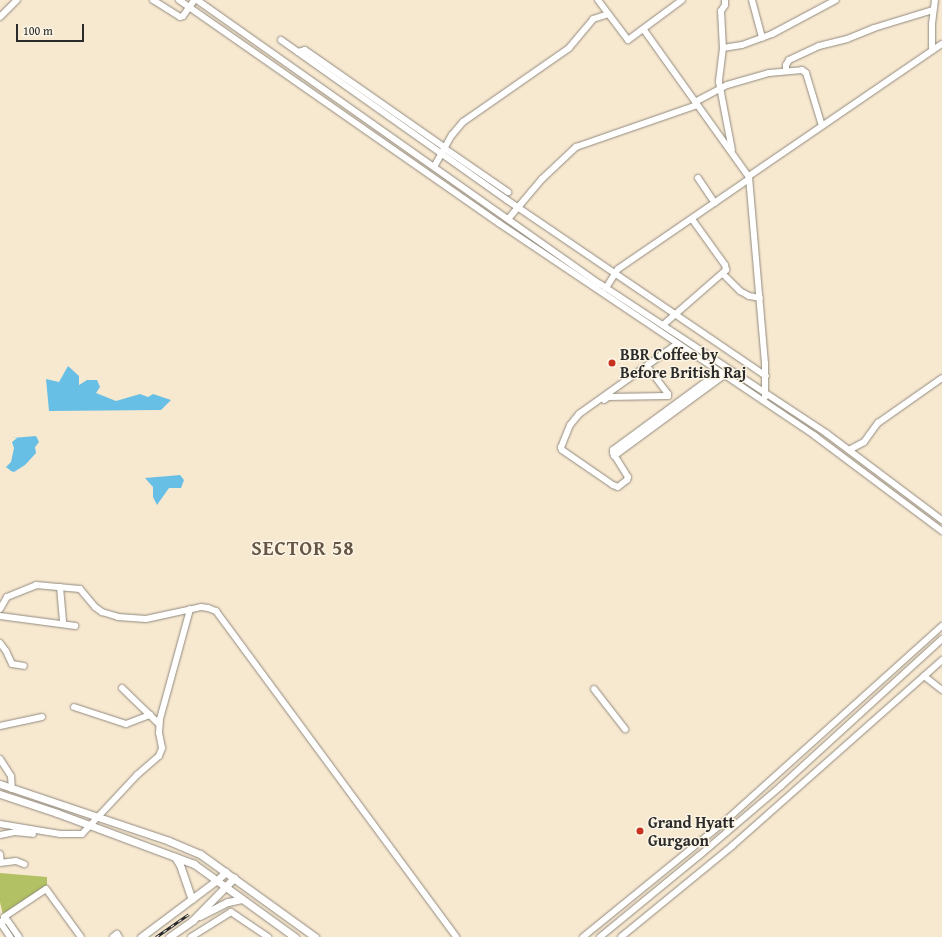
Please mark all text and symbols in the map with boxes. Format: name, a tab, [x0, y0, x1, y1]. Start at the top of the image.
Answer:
scale bar	[18, 16, 86, 42]
text: 100 m	[23, 22, 53, 39]
place label: BBR Coffee by Before British Raj	[620, 344, 746, 382]
marker: BBR Coffee by Before British Raj	[607, 358, 617, 368]
district label: SECTOR 58	[251, 535, 355, 559]
place label: Grand Hyatt Gurgaon	[648, 812, 735, 850]
marker: Grand Hyatt Gurgaon	[635, 826, 645, 836]

